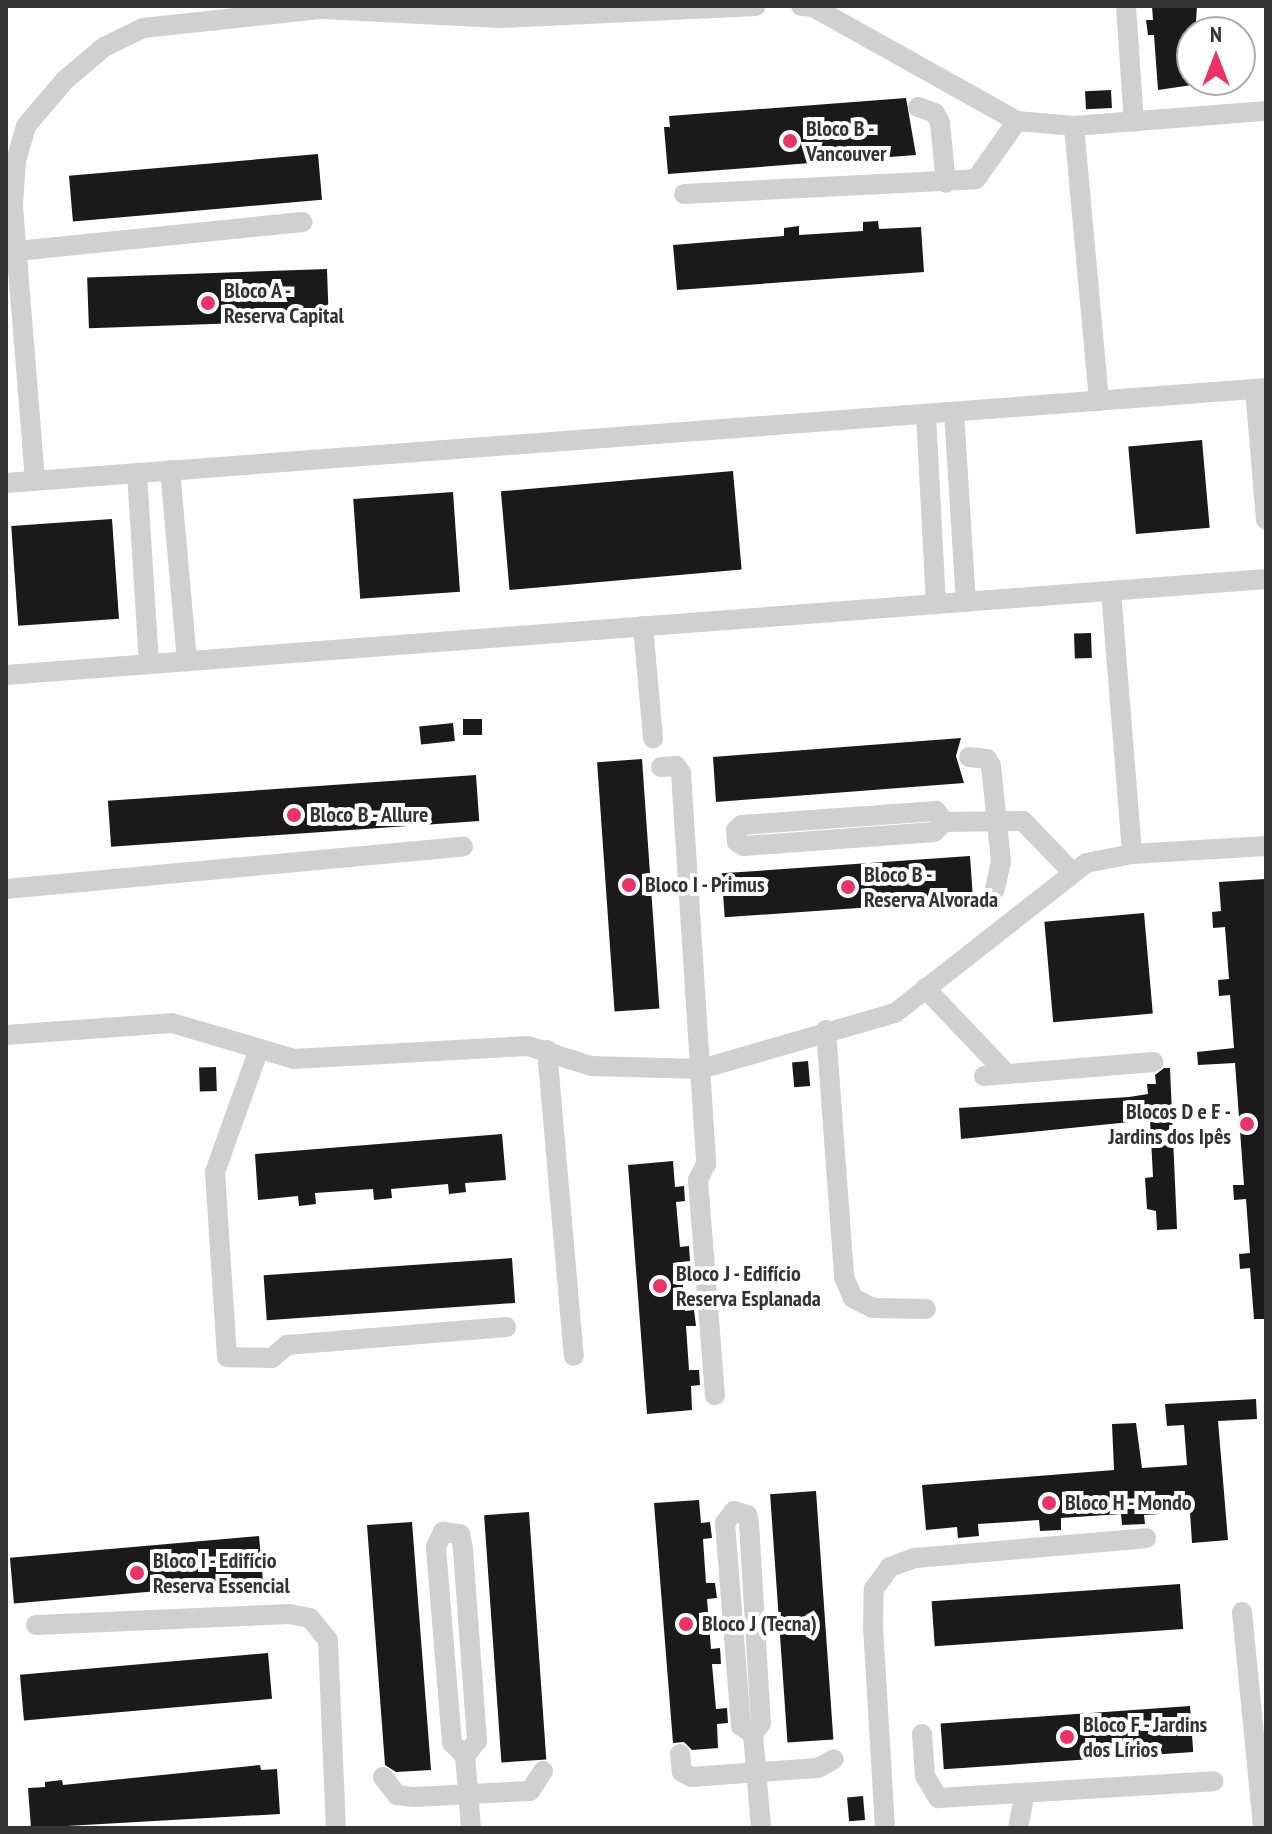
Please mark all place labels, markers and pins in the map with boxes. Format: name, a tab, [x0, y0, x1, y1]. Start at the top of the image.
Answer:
place label: Bloco B - Vancouver	[806, 115, 886, 166]
marker: Bloco B - Vancouver	[781, 132, 799, 150]
place label: Bloco A - Reserva Capital	[224, 277, 344, 328]
marker: Bloco A - Reserva Capital	[199, 294, 217, 312]
place label: Bloco B - Allure	[310, 802, 431, 828]
marker: Bloco B - Allure	[285, 806, 303, 824]
place label: Bloco B - Reserva Alvorada	[864, 861, 999, 912]
place label: Bloco I - Primus	[645, 872, 767, 898]
marker: Bloco I - Primus	[620, 876, 638, 894]
marker: Bloco B - Reserva Alvorada	[839, 878, 857, 896]
place label: Blocos D e E - Jardins dos Ipês	[1108, 1098, 1231, 1150]
marker: Blocos D e E - Jardins dos Ipês	[1238, 1115, 1256, 1133]
place label: Bloco J - Edifício Reserva Esplanada	[676, 1260, 821, 1312]
marker: Bloco J - Edifício Reserva Esplanada	[651, 1277, 669, 1295]
place label: Bloco H - Mondo	[1065, 1490, 1194, 1516]
marker: Bloco H - Mondo	[1040, 1494, 1058, 1512]
place label: Bloco I - Edifício Reserva Essencial	[153, 1547, 290, 1598]
marker: Bloco I - Edifício Reserva Essencial	[128, 1564, 146, 1582]
place label: Bloco J (Tecna)	[702, 1611, 817, 1637]
marker: Bloco J (Tecna)	[677, 1615, 695, 1633]
place label: Bloco F - Jardins dos Lírios	[1083, 1711, 1210, 1762]
marker: Bloco F - Jardins dos Lírios	[1058, 1728, 1076, 1746]

